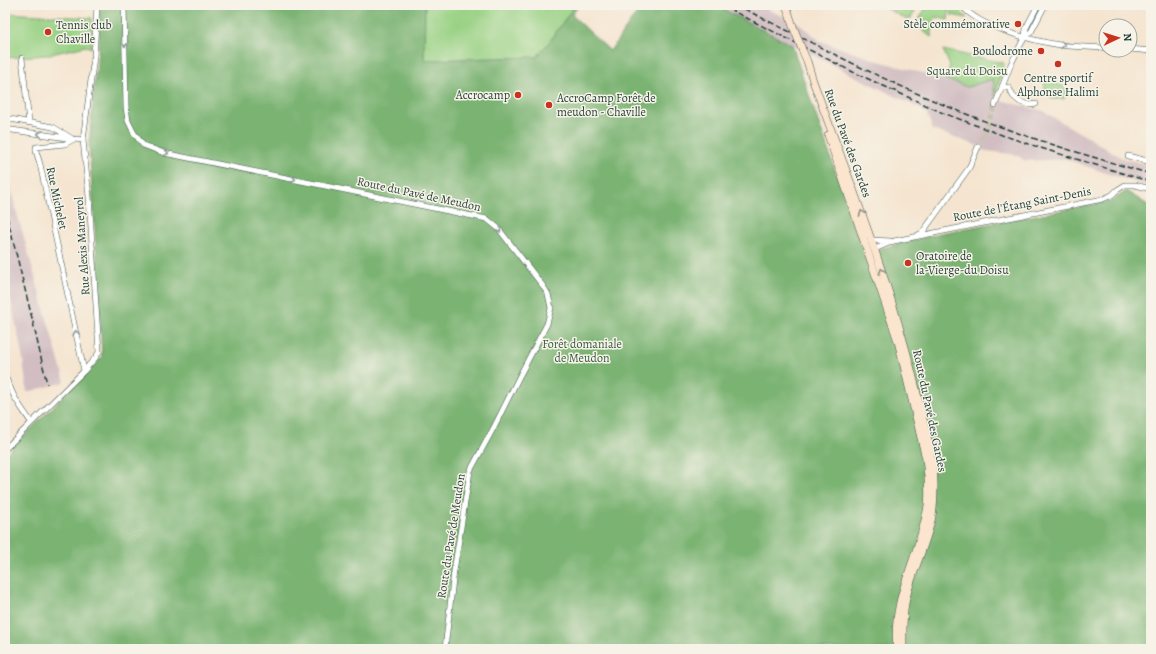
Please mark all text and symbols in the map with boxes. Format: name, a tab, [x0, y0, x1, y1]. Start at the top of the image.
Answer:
place label: Stèle commémorative	[903, 16, 1010, 32]
place label: Tennis club Chaville	[56, 17, 112, 47]
north arrow	[1098, 18, 1138, 58]
marker: Stèle commémorative	[1013, 19, 1023, 29]
marker: Tennis club Chaville	[43, 27, 53, 37]
text: N	[1120, 33, 1135, 42]
one-way arrow	[1060, 40, 1066, 49]
one-way arrow	[121, 41, 129, 47]
place label: Boulodrome	[972, 43, 1033, 59]
marker: Boulodrome	[1036, 46, 1046, 56]
marker: Centre sportif Alphonse Halimi	[1053, 59, 1063, 69]
park label: Square du Doisu	[926, 63, 1008, 79]
place label: Centre sportif Alphonse Halimi	[1016, 70, 1099, 100]
street label: Rue du Pavé des Gardes	[821, 86, 875, 200]
place label: Accrocamp	[455, 87, 510, 103]
marker: Accrocamp	[513, 90, 523, 100]
place label: AccroCamp Forêt de meudon - Chaville	[556, 90, 656, 120]
marker: AccroCamp Forêt de meudon - Chaville	[544, 100, 554, 110]
one-way arrow	[36, 130, 43, 139]
one-way arrow	[162, 148, 169, 157]
street label: Rue Michelet	[43, 165, 71, 231]
street label: Route du Pavé de Meudon	[356, 173, 483, 215]
one-way arrow	[290, 174, 297, 183]
street label: Route de l'Étang Saint-Denis	[952, 183, 1093, 225]
street label: Rue Alexis Maneyrol	[71, 196, 93, 296]
one-way arrow	[858, 209, 866, 216]
one-way arrow	[494, 225, 501, 232]
place label: Oratoire de la-Vierge-du Doisu	[916, 248, 1009, 278]
marker: Oratoire de la-Vierge-du Doisu	[903, 258, 913, 268]
one-way arrow	[878, 268, 887, 275]
one-way arrow	[73, 329, 81, 336]
park label: Forêt domaniale de Meudon	[542, 336, 622, 366]
street label: Route du Pavé des Gardes	[909, 348, 951, 474]
street label: Route du Pavé de Meudon	[433, 472, 469, 600]

